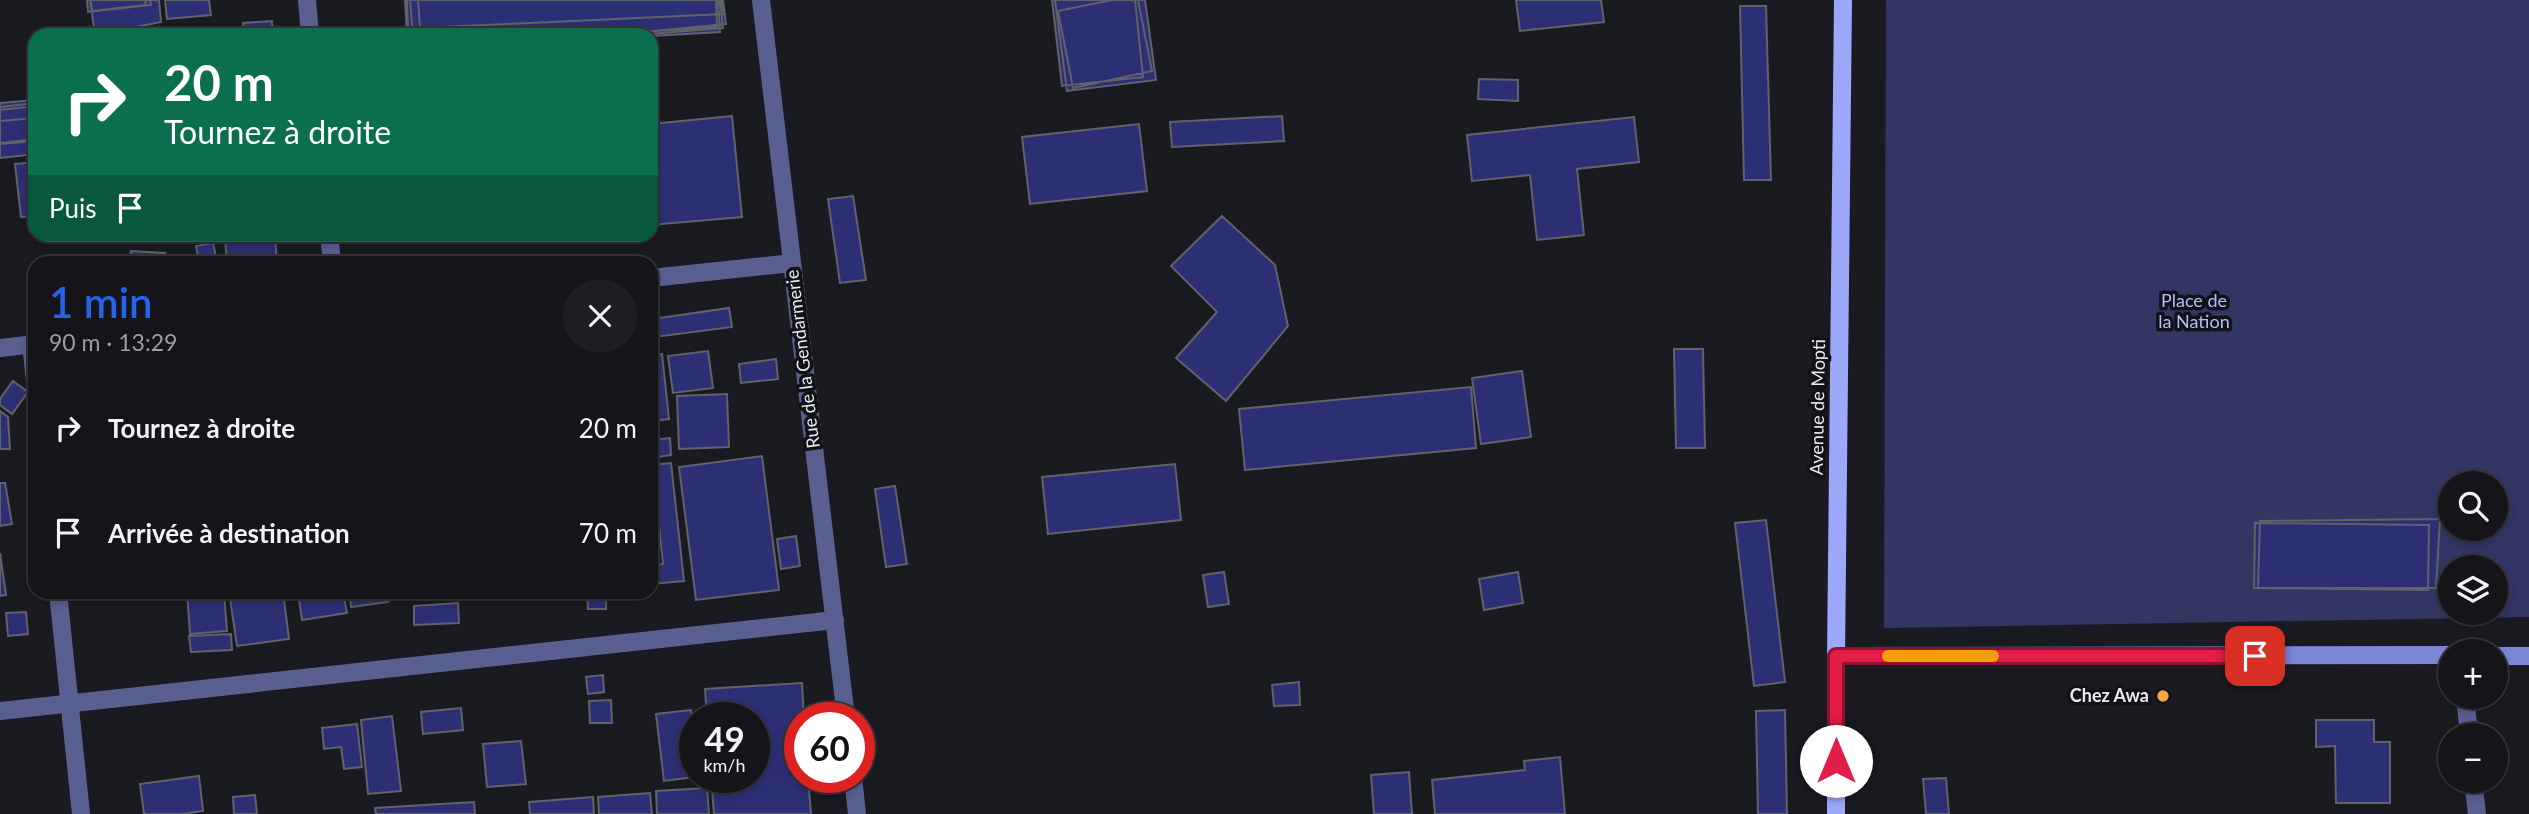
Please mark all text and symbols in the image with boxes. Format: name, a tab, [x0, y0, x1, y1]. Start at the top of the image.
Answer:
text: 20 m	[164, 53, 274, 111]
icon: right	[49, 56, 140, 147]
text: Tournez à droite	[164, 112, 391, 151]
icon: arrive	[111, 189, 149, 227]
text: Puis	[49, 192, 97, 224]
street label: Rue de la Gendarmerie	[780, 268, 824, 450]
text: 1 min	[49, 277, 153, 327]
button: close	[563, 279, 637, 353]
park label: Place de la Nation	[2158, 289, 2230, 332]
text: 90 m · 13:29	[49, 328, 177, 356]
street label: Avenue de Mopti	[1805, 339, 1829, 475]
icon: right	[49, 409, 87, 447]
text: Tournez à droite	[108, 412, 295, 444]
text: 20 m	[579, 412, 637, 444]
map controls	[2438, 471, 2508, 793]
button: search	[2438, 471, 2508, 541]
icon: arrive	[49, 514, 87, 552]
text: Arrivée à destination	[108, 517, 350, 549]
text: 70 m	[579, 517, 637, 549]
button: layers	[2438, 555, 2508, 625]
pin	[2225, 626, 2285, 686]
icon: arrive	[2236, 637, 2274, 675]
button: +	[2438, 639, 2508, 709]
place label: Chez Awa	[2070, 684, 2149, 706]
marker: Chez Awa	[2155, 688, 2171, 704]
speed limit sign: 60	[784, 702, 875, 793]
text: 49	[704, 717, 745, 759]
button: −	[2438, 723, 2508, 793]
position arrow	[1799, 724, 1873, 798]
text: km/h	[703, 754, 746, 776]

